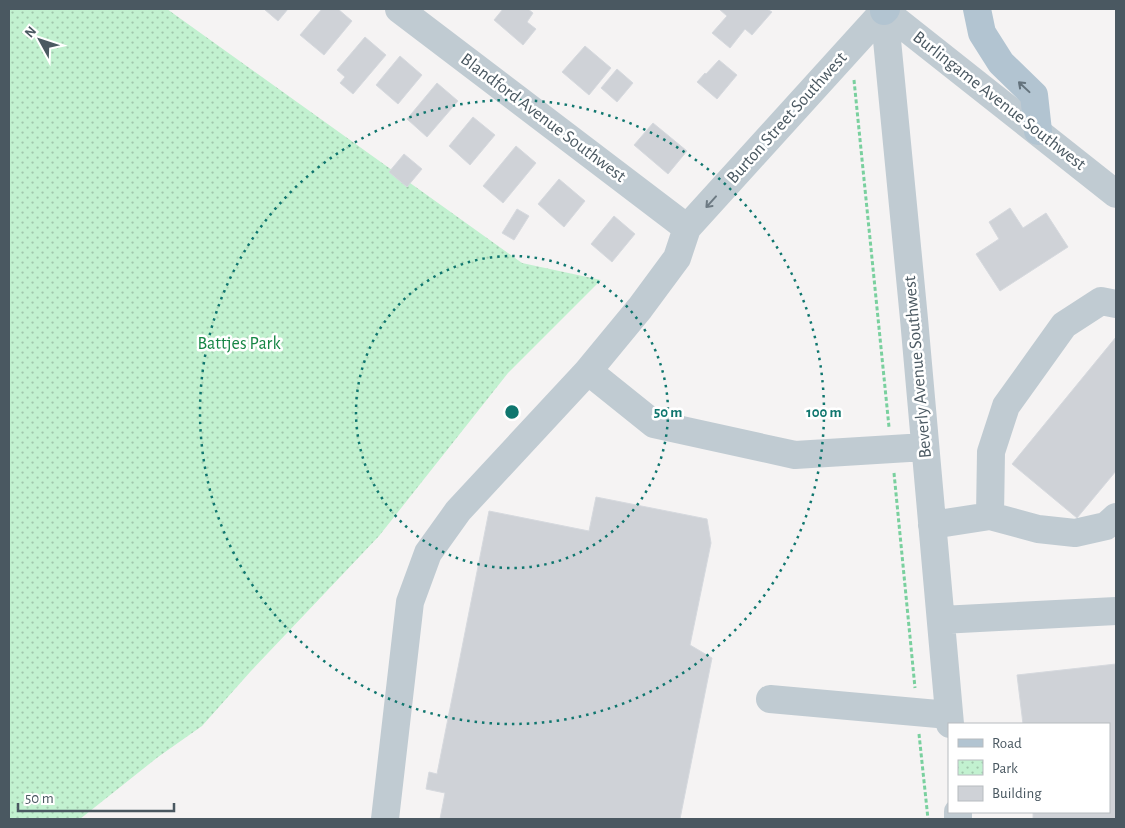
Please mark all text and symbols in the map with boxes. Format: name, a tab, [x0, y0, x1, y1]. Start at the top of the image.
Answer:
north arrow	[15, 15, 65, 65]
text: N	[22, 24, 39, 41]
street label: Burlingame Avenue Southwest	[909, 28, 1089, 174]
street label: Burton Street Southwest	[724, 49, 851, 187]
street label: Blandford Avenue Southwest	[457, 50, 629, 186]
one-way arrow	[1018, 81, 1030, 93]
one-way arrow	[705, 196, 717, 209]
street label: Beverly Avenue Southwest	[901, 275, 935, 459]
park label: Battjes Park	[197, 335, 281, 353]
centre of rings	[503, 403, 521, 421]
text: 50 m	[654, 405, 682, 420]
text: 100 m	[806, 405, 842, 420]
legend	[948, 723, 1110, 813]
text: Road	[992, 736, 1022, 751]
text: Park	[992, 761, 1018, 776]
scale bar	[18, 780, 174, 812]
text: Building	[992, 786, 1042, 801]
text: 50 m	[25, 791, 54, 806]

